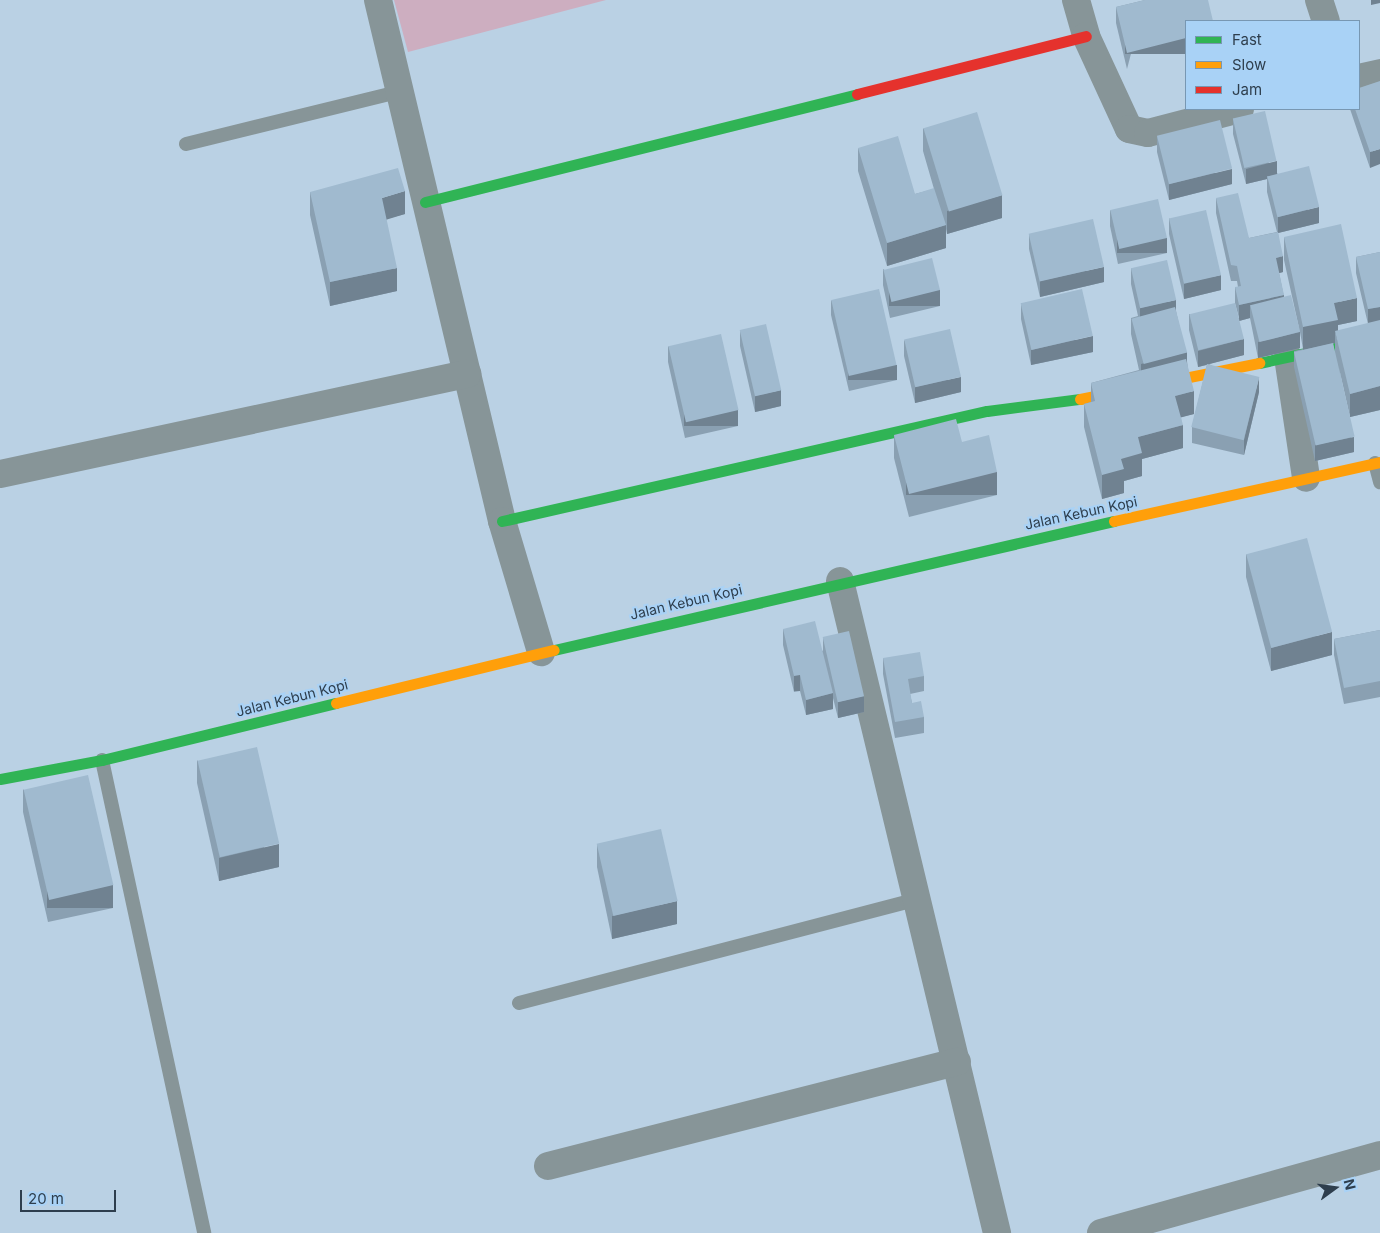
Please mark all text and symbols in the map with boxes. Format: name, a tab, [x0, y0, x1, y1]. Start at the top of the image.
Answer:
legend	[1185, 20, 1360, 110]
text: Fast	[1232, 30, 1262, 49]
text: Slow	[1232, 55, 1266, 74]
text: Jam	[1232, 80, 1262, 99]
street label: Jalan Kebun Kopi	[1023, 493, 1139, 533]
street label: Jalan Kebun Kopi	[628, 581, 744, 623]
street label: Jalan Kebun Kopi	[234, 676, 350, 720]
north arrow	[1310, 1163, 1360, 1213]
text: N	[1340, 1177, 1360, 1191]
scale bar	[22, 1180, 119, 1212]
text: 20 m	[28, 1189, 64, 1208]

